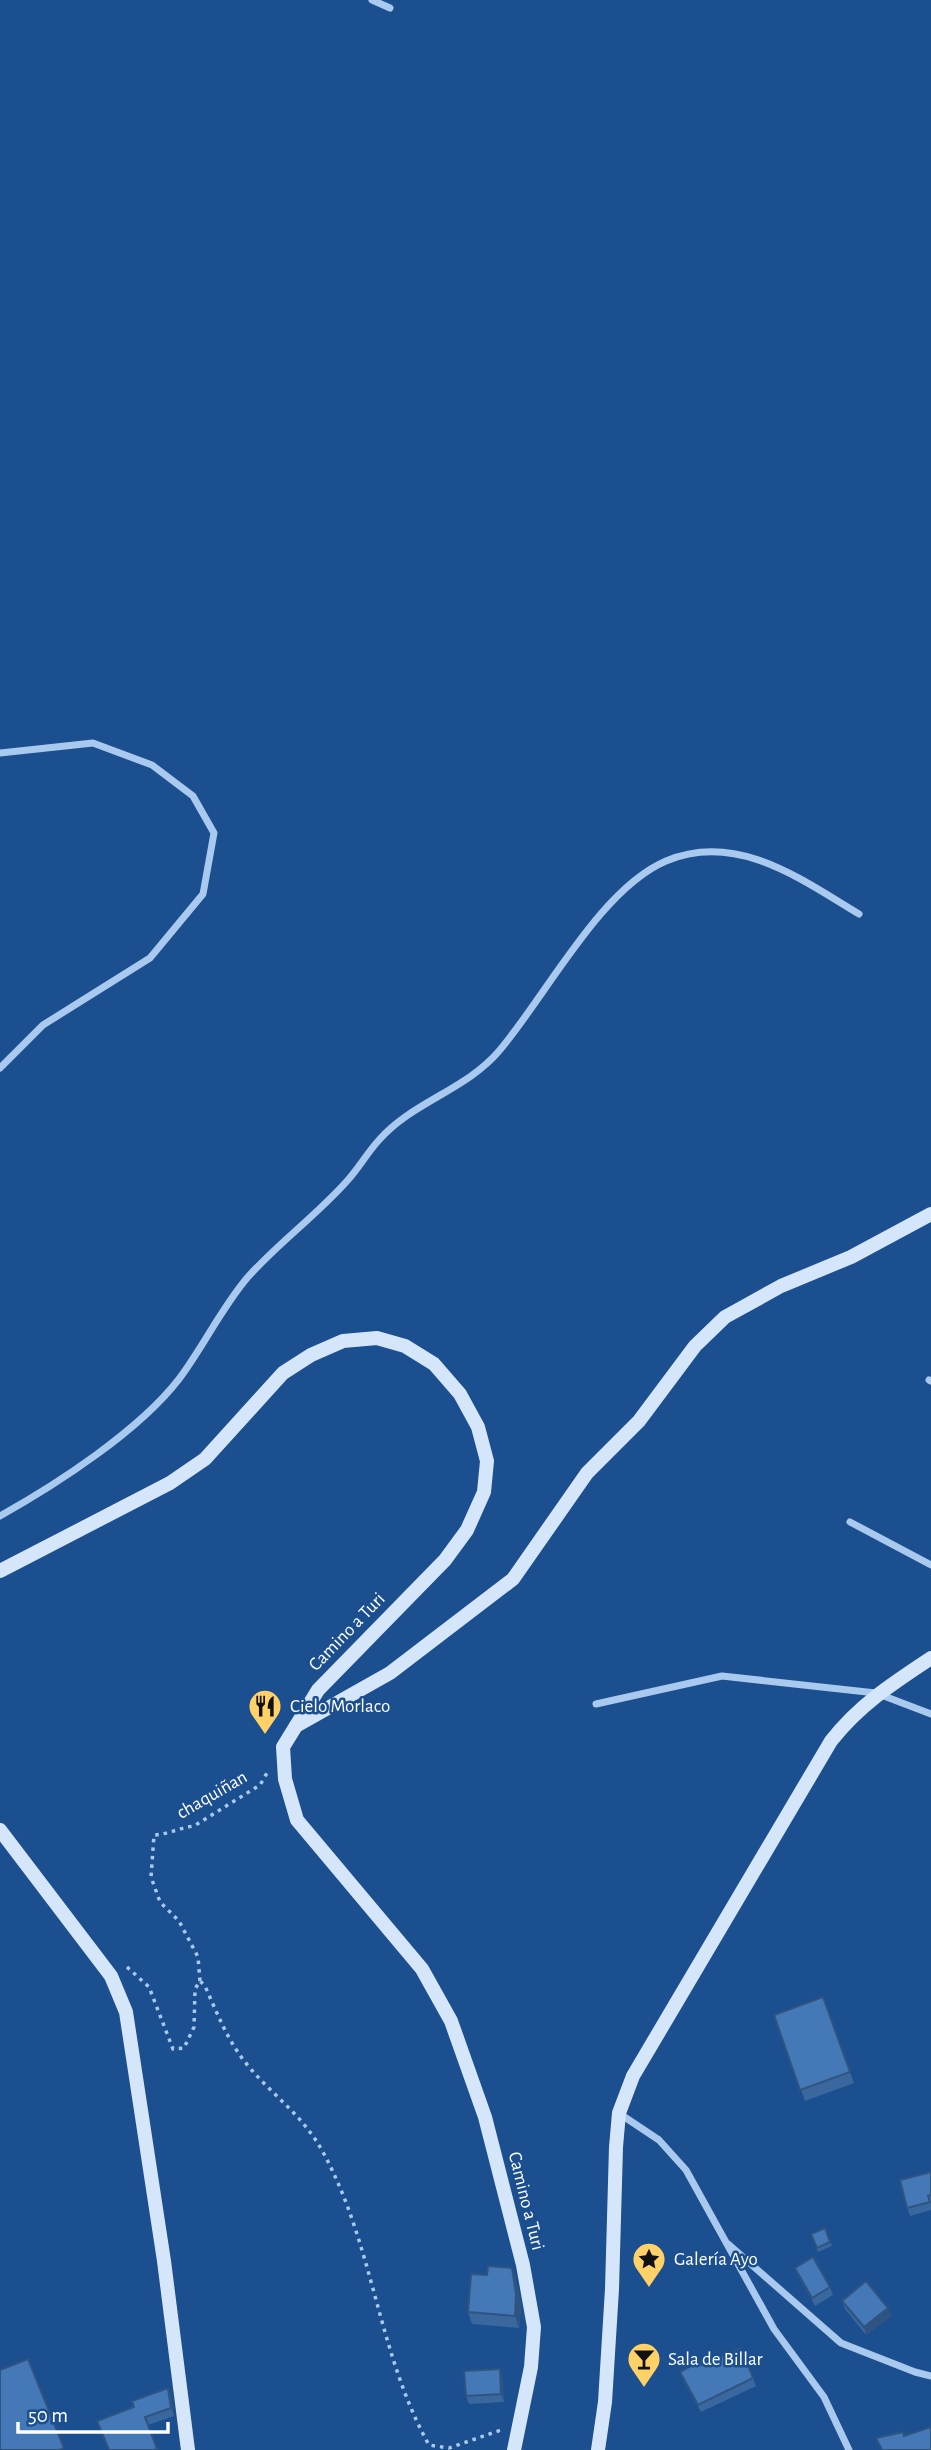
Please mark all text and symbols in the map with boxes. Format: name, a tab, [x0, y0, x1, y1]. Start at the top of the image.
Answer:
street label: Camino a Turi	[305, 1589, 389, 1675]
restaurant icon: Cielo Morlaco	[246, 1687, 284, 1736]
place label: Cielo Morlaco	[290, 1697, 390, 1716]
street label: chaquiñan	[173, 1767, 251, 1823]
street label: Camino a Turi	[505, 2150, 547, 2252]
place icon: Galería Ayo	[630, 2240, 668, 2289]
place label: Galería Ayo	[674, 2250, 758, 2269]
bar icon: Sala de Billar	[625, 2340, 663, 2389]
place label: Sala de Billar	[668, 2350, 763, 2369]
scale bar	[18, 2390, 168, 2434]
text: 50 m	[28, 2405, 68, 2426]

